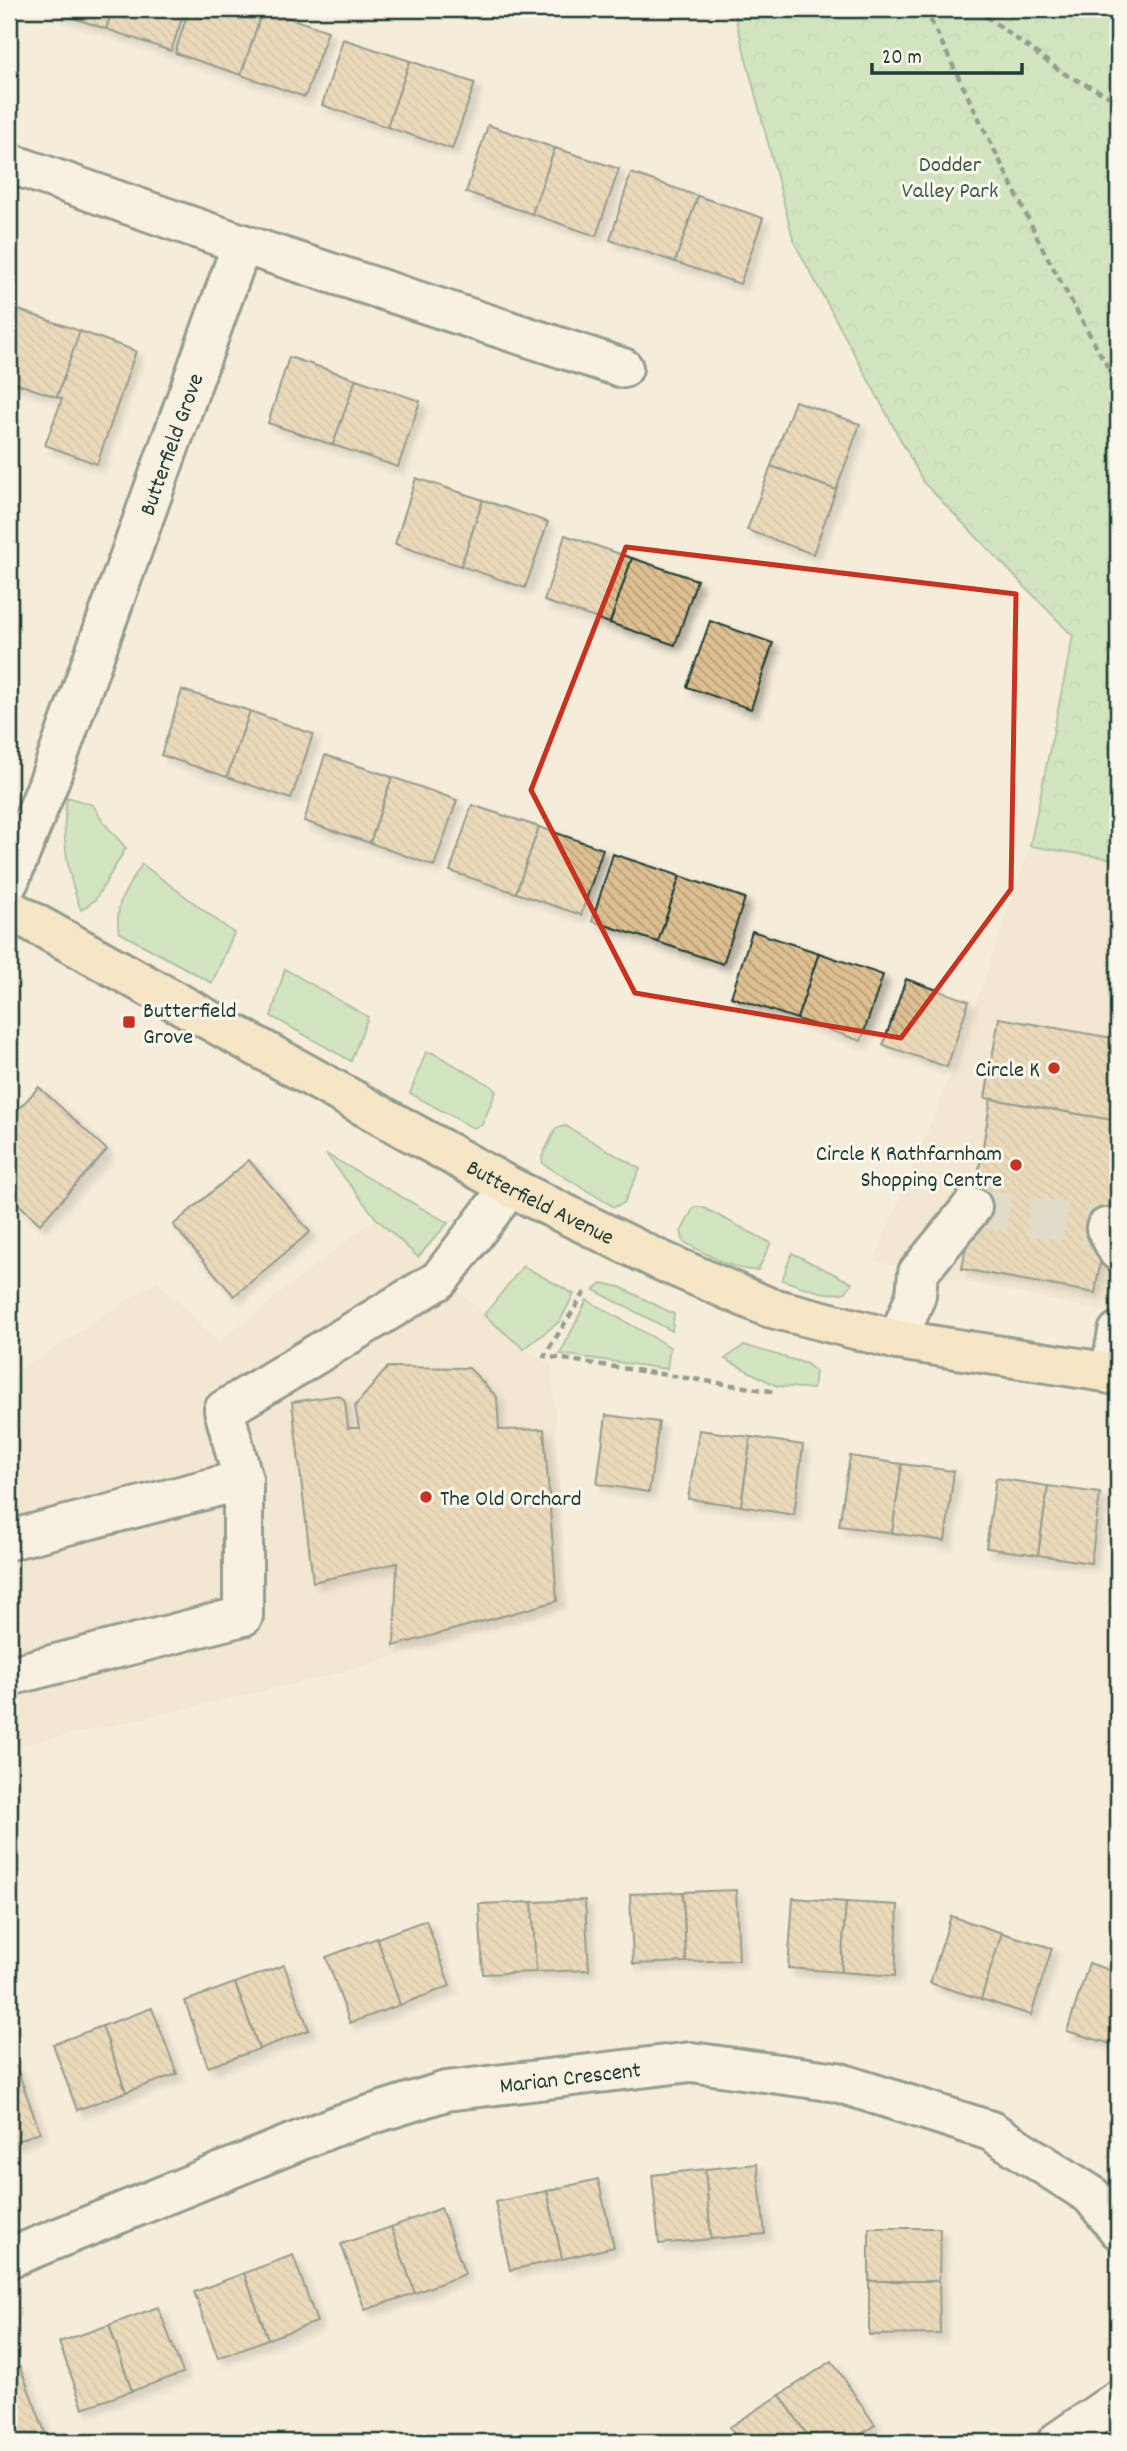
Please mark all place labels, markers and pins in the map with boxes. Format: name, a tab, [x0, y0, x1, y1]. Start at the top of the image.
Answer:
place label: Butterfield Grove	[143, 996, 236, 1055]
marker: Butterfield Grove	[121, 1014, 137, 1030]
place label: Circle K	[975, 1055, 1040, 1088]
marker: Circle K	[1046, 1060, 1062, 1076]
place label: Circle K Rathfarnham Shopping Centre	[816, 1139, 1002, 1198]
marker: Circle K Rathfarnham Shopping Centre	[1008, 1157, 1024, 1173]
place label: The Old Orchard	[440, 1484, 581, 1517]
marker: The Old Orchard	[418, 1489, 434, 1505]

